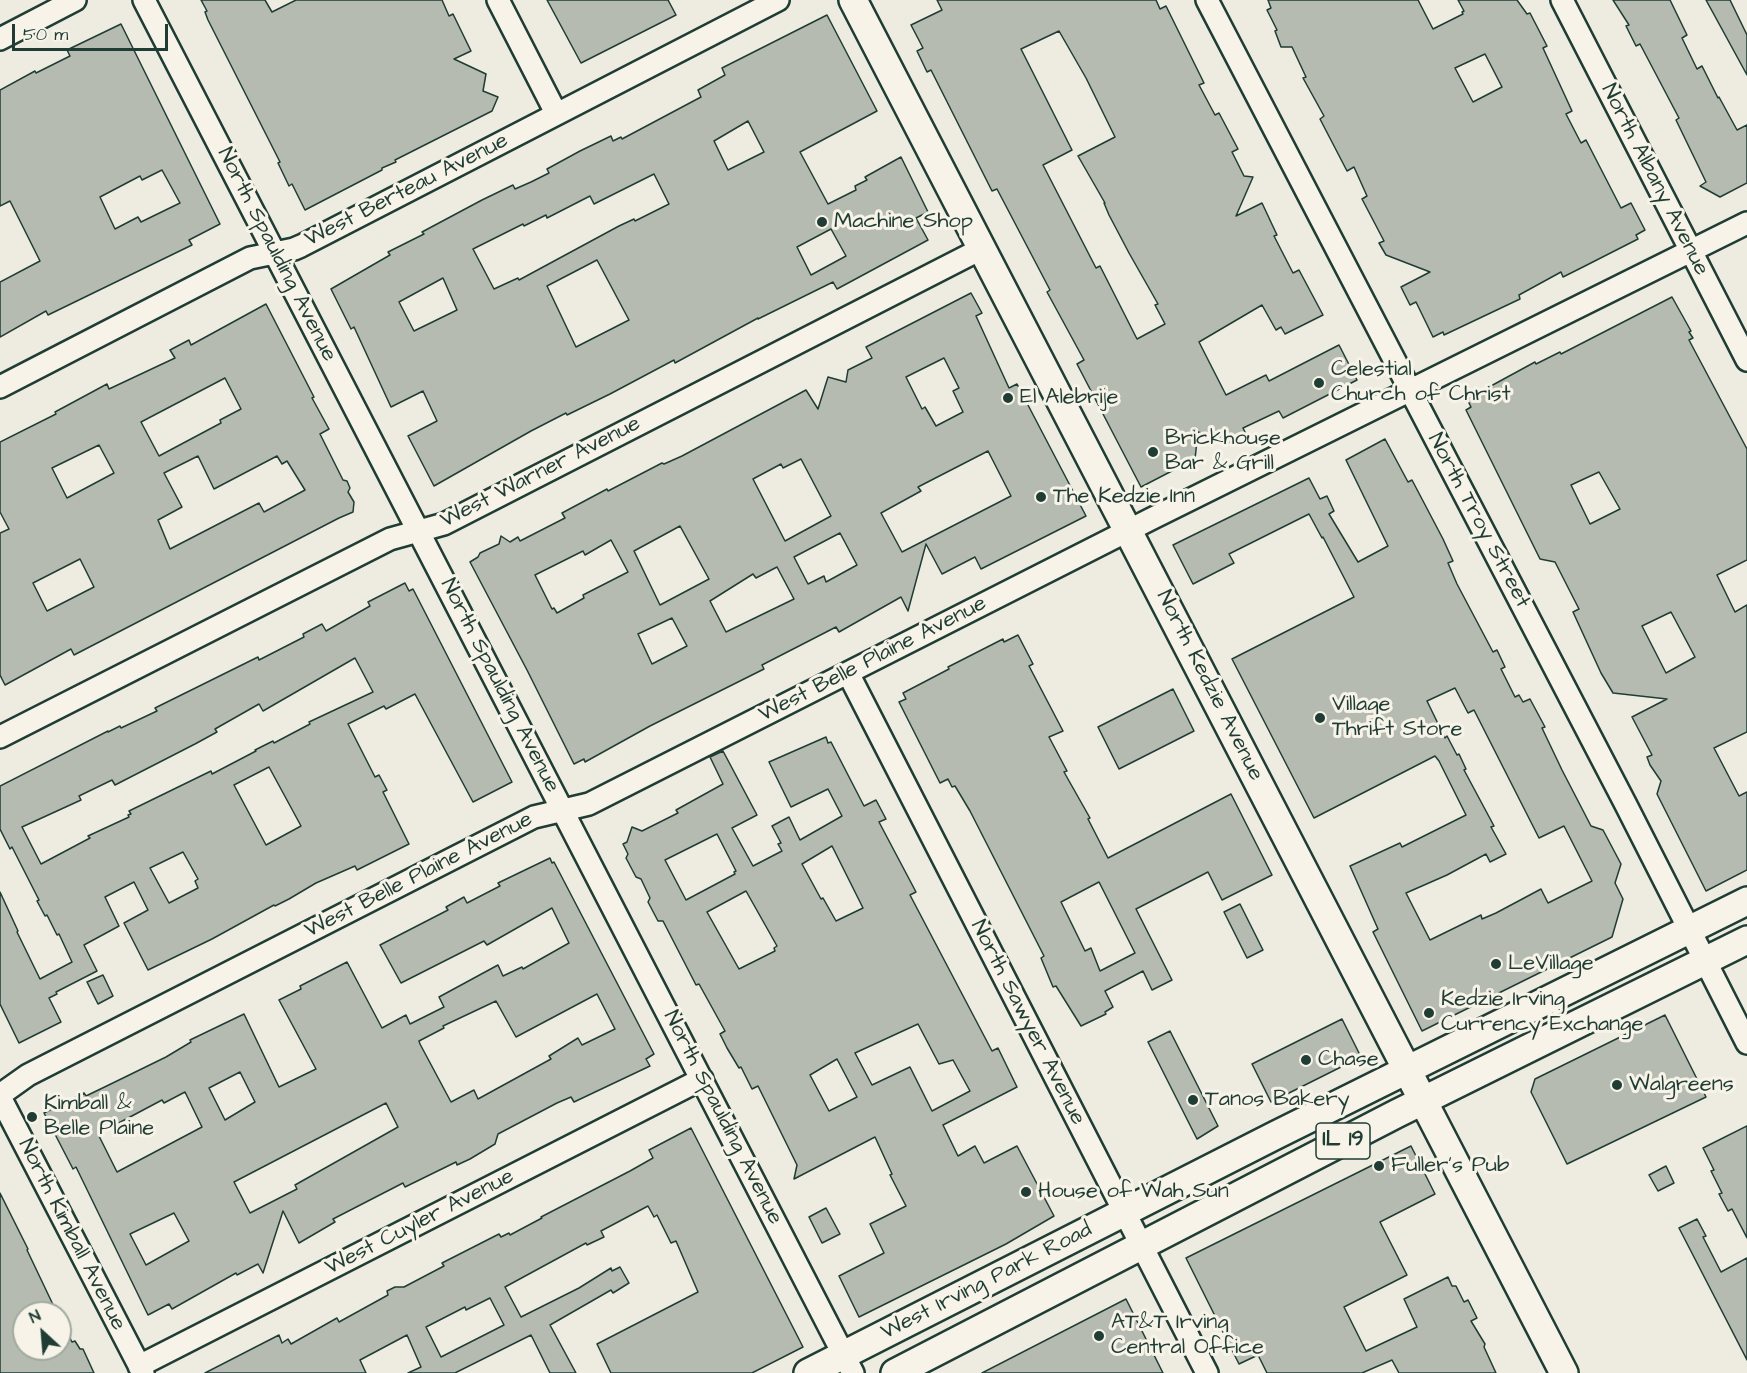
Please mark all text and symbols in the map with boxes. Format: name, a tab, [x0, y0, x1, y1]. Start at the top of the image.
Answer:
scale bar	[15, 12, 171, 50]
text: 50 m	[23, 22, 68, 47]
street label: North Albany Avenue	[1594, 80, 1714, 280]
street label: West Berteau Avenue	[301, 128, 513, 254]
street label: North Spaulding Avenue	[211, 144, 341, 366]
place label: Machine Shop	[834, 209, 973, 235]
marker: Machine Shop	[815, 215, 829, 229]
place label: Celestial Church of Christ	[1331, 357, 1511, 408]
marker: Celestial Church of Christ	[1312, 376, 1326, 390]
place label: El Alebrije	[1020, 385, 1118, 411]
marker: El Alebrije	[1001, 391, 1015, 405]
street label: West Warner Avenue	[437, 411, 645, 535]
place label: Brickhouse Bar & Grill	[1165, 426, 1281, 478]
street label: North Troy Street	[1421, 429, 1535, 613]
marker: Brickhouse Bar & Grill	[1146, 445, 1160, 459]
place label: The Kedzie Inn	[1053, 484, 1195, 510]
marker: The Kedzie Inn	[1034, 490, 1048, 504]
street label: North Spaulding Avenue	[434, 575, 564, 797]
street label: North Kedzie Avenue	[1150, 587, 1268, 785]
street label: West Belle Plaine Avenue	[755, 591, 991, 729]
place label: Village Thrift Store	[1332, 692, 1462, 744]
marker: Village Thrift Store	[1313, 711, 1327, 725]
street label: West Belle Plaine Avenue	[301, 807, 537, 945]
street label: North Sawyer Avenue	[964, 916, 1090, 1130]
place label: LeVillage	[1508, 951, 1594, 977]
marker: LeVillage	[1489, 957, 1503, 971]
place label: Kedzie Irving Currency Exchange	[1441, 987, 1643, 1038]
marker: Kedzie Irving Currency Exchange	[1422, 1006, 1436, 1020]
street label: North Spaulding Avenue	[657, 1007, 787, 1229]
place label: Chase	[1318, 1047, 1379, 1073]
marker: Chase	[1299, 1053, 1313, 1067]
place label: Walgreens	[1629, 1072, 1734, 1098]
marker: Walgreens	[1610, 1078, 1624, 1092]
place label: Tanos Bakery	[1205, 1087, 1350, 1113]
place label: Kimball & Belle Plaine	[44, 1091, 154, 1142]
marker: Tanos Bakery	[1186, 1093, 1200, 1107]
marker: Kimball & Belle Plaine	[25, 1110, 39, 1124]
road number: IL 19	[1316, 1123, 1370, 1159]
street label: North Kimball Avenue	[11, 1135, 131, 1335]
place label: Fuller's Pub	[1391, 1153, 1509, 1179]
marker: Fuller's Pub	[1372, 1159, 1386, 1173]
street label: West Cuyler Avenue	[321, 1164, 519, 1282]
place label: House of Wah Sun	[1038, 1179, 1229, 1205]
marker: House of Wah Sun	[1019, 1185, 1033, 1199]
street label: West Irving Park Road	[877, 1217, 1097, 1347]
north arrow	[12, 1301, 72, 1361]
place label: AT&T Irving Central Office	[1111, 1310, 1264, 1362]
marker: AT&T Irving Central Office	[1092, 1329, 1106, 1343]

